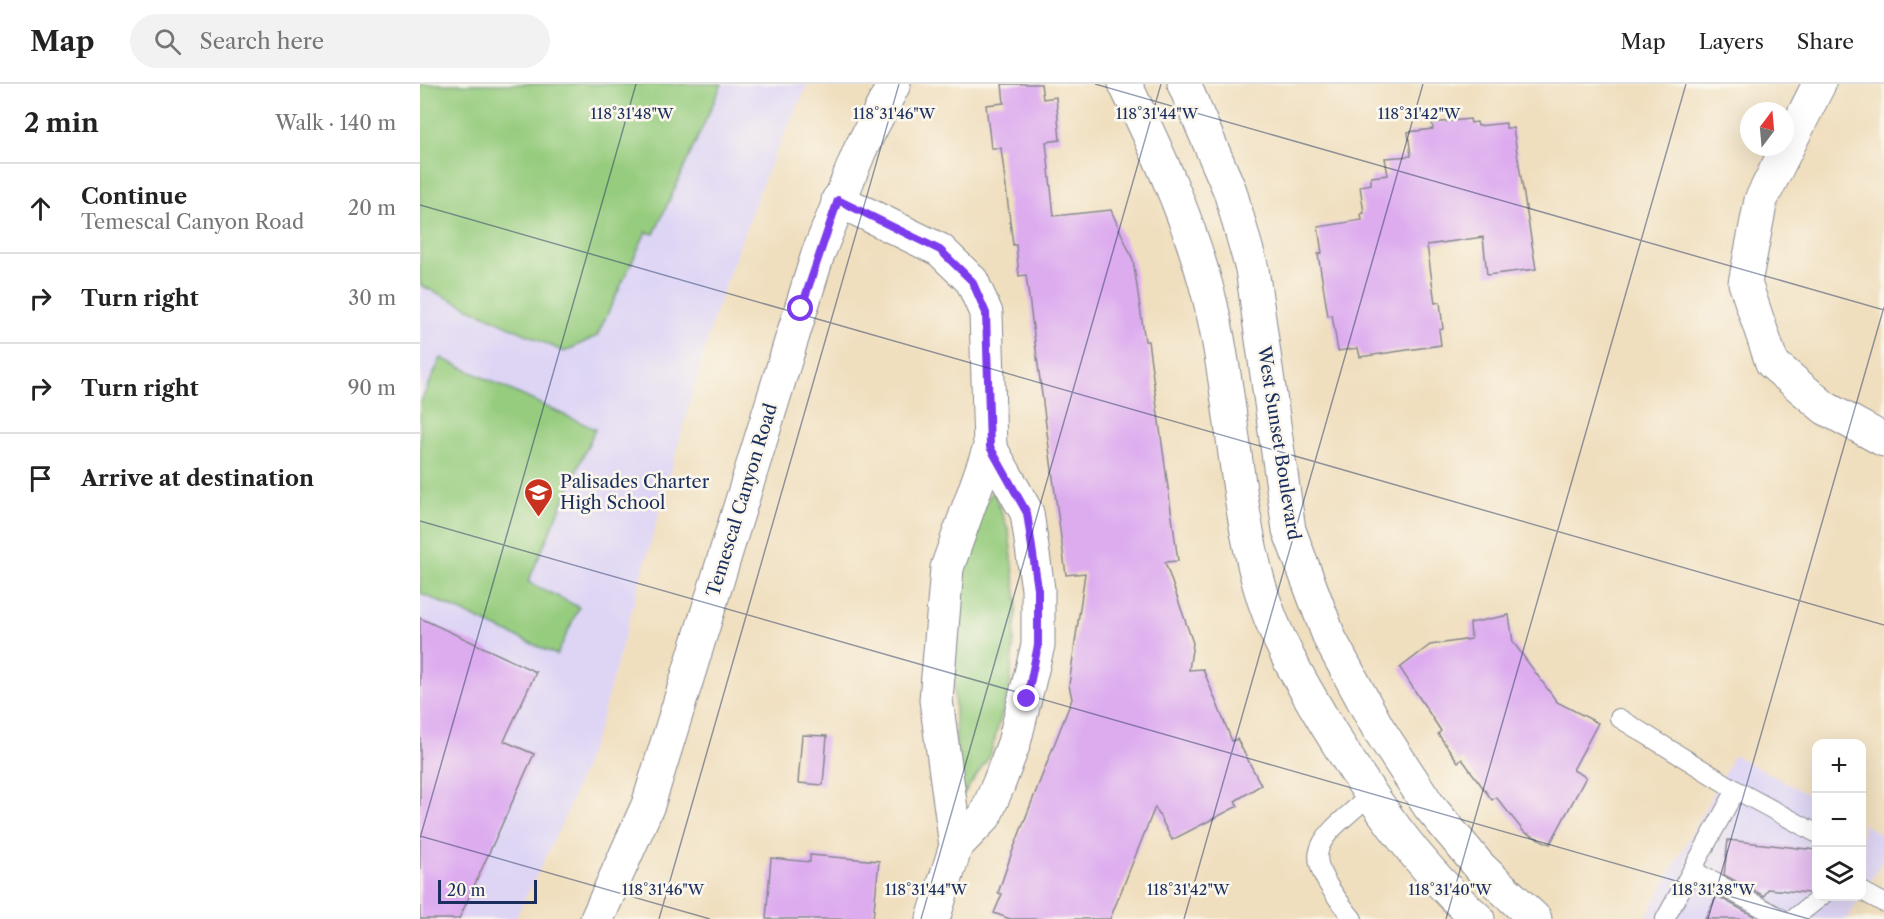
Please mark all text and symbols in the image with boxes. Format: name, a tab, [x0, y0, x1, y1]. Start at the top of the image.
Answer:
search box	[130, 14, 550, 68]
text: Map	[30, 24, 94, 58]
icon: search	[151, 25, 184, 58]
text: Search here	[199, 28, 324, 55]
text: Map	[1621, 29, 1666, 54]
text: Layers	[1699, 29, 1764, 54]
text: Share	[1797, 29, 1854, 54]
north arrow	[1740, 102, 1794, 156]
text: 118°31'48"W	[591, 104, 674, 123]
text: 118°31'46"W	[853, 104, 936, 123]
text: 118°31'44"W	[1116, 104, 1199, 123]
text: 118°31'42"W	[1378, 104, 1461, 123]
text: 2 min	[24, 107, 99, 139]
text: Walk · 140 m	[275, 111, 396, 135]
text: Continue	[81, 183, 187, 210]
icon: ahead	[24, 192, 57, 225]
text: 20 m	[348, 196, 396, 220]
text: Temescal Canyon Road	[81, 210, 304, 234]
icon: right	[24, 282, 57, 315]
text: Turn right	[81, 285, 199, 312]
text: 30 m	[348, 286, 396, 310]
route start	[787, 295, 813, 321]
street label: West Sunset Boulevard	[1253, 343, 1305, 542]
icon: right	[24, 372, 57, 405]
text: Turn right	[81, 375, 199, 402]
text: 90 m	[348, 376, 396, 400]
street label: Temescal Canyon Road	[702, 401, 782, 599]
icon: arrive	[24, 462, 57, 495]
text: Arrive at destination	[81, 465, 314, 492]
place label: Palisades Charter High School	[560, 471, 710, 514]
school or university icon: Palisades Charter High School	[523, 476, 555, 518]
route end	[1013, 685, 1039, 711]
map controls	[1812, 739, 1866, 901]
button: +	[1812, 739, 1866, 793]
button: −	[1812, 793, 1866, 847]
button: layers	[1812, 847, 1866, 901]
scale bar	[438, 877, 537, 904]
text: 20 m	[447, 880, 486, 900]
text: 118°31'46"W	[622, 880, 705, 899]
text: 118°31'44"W	[885, 880, 968, 899]
text: 118°31'42"W	[1147, 880, 1230, 899]
text: 118°31'40"W	[1408, 880, 1492, 899]
text: 118°31'38"W	[1671, 880, 1755, 899]

